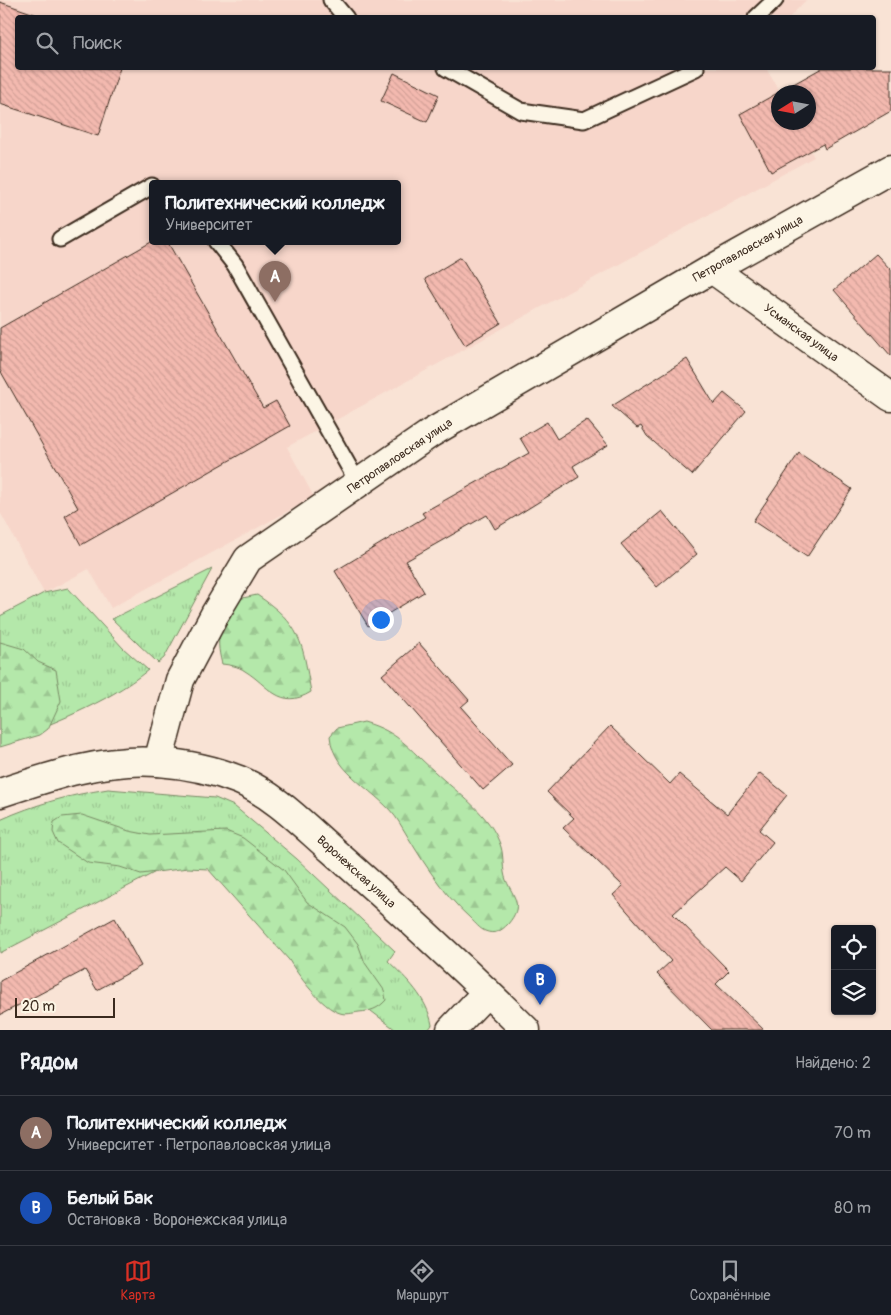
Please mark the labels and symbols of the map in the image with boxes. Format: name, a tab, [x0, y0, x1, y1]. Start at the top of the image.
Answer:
north arrow	[771, 85, 816, 130]
street label: Петропавловская улица	[690, 212, 806, 285]
pin: A	[259, 261, 291, 302]
street label: Усманская улица	[761, 301, 842, 365]
street label: Петропавловская улица	[345, 415, 456, 497]
your location	[368, 607, 394, 633]
street label: Воронежская улица	[313, 833, 399, 912]
pin: B	[524, 964, 556, 1005]
scale bar	[15, 995, 115, 1018]

